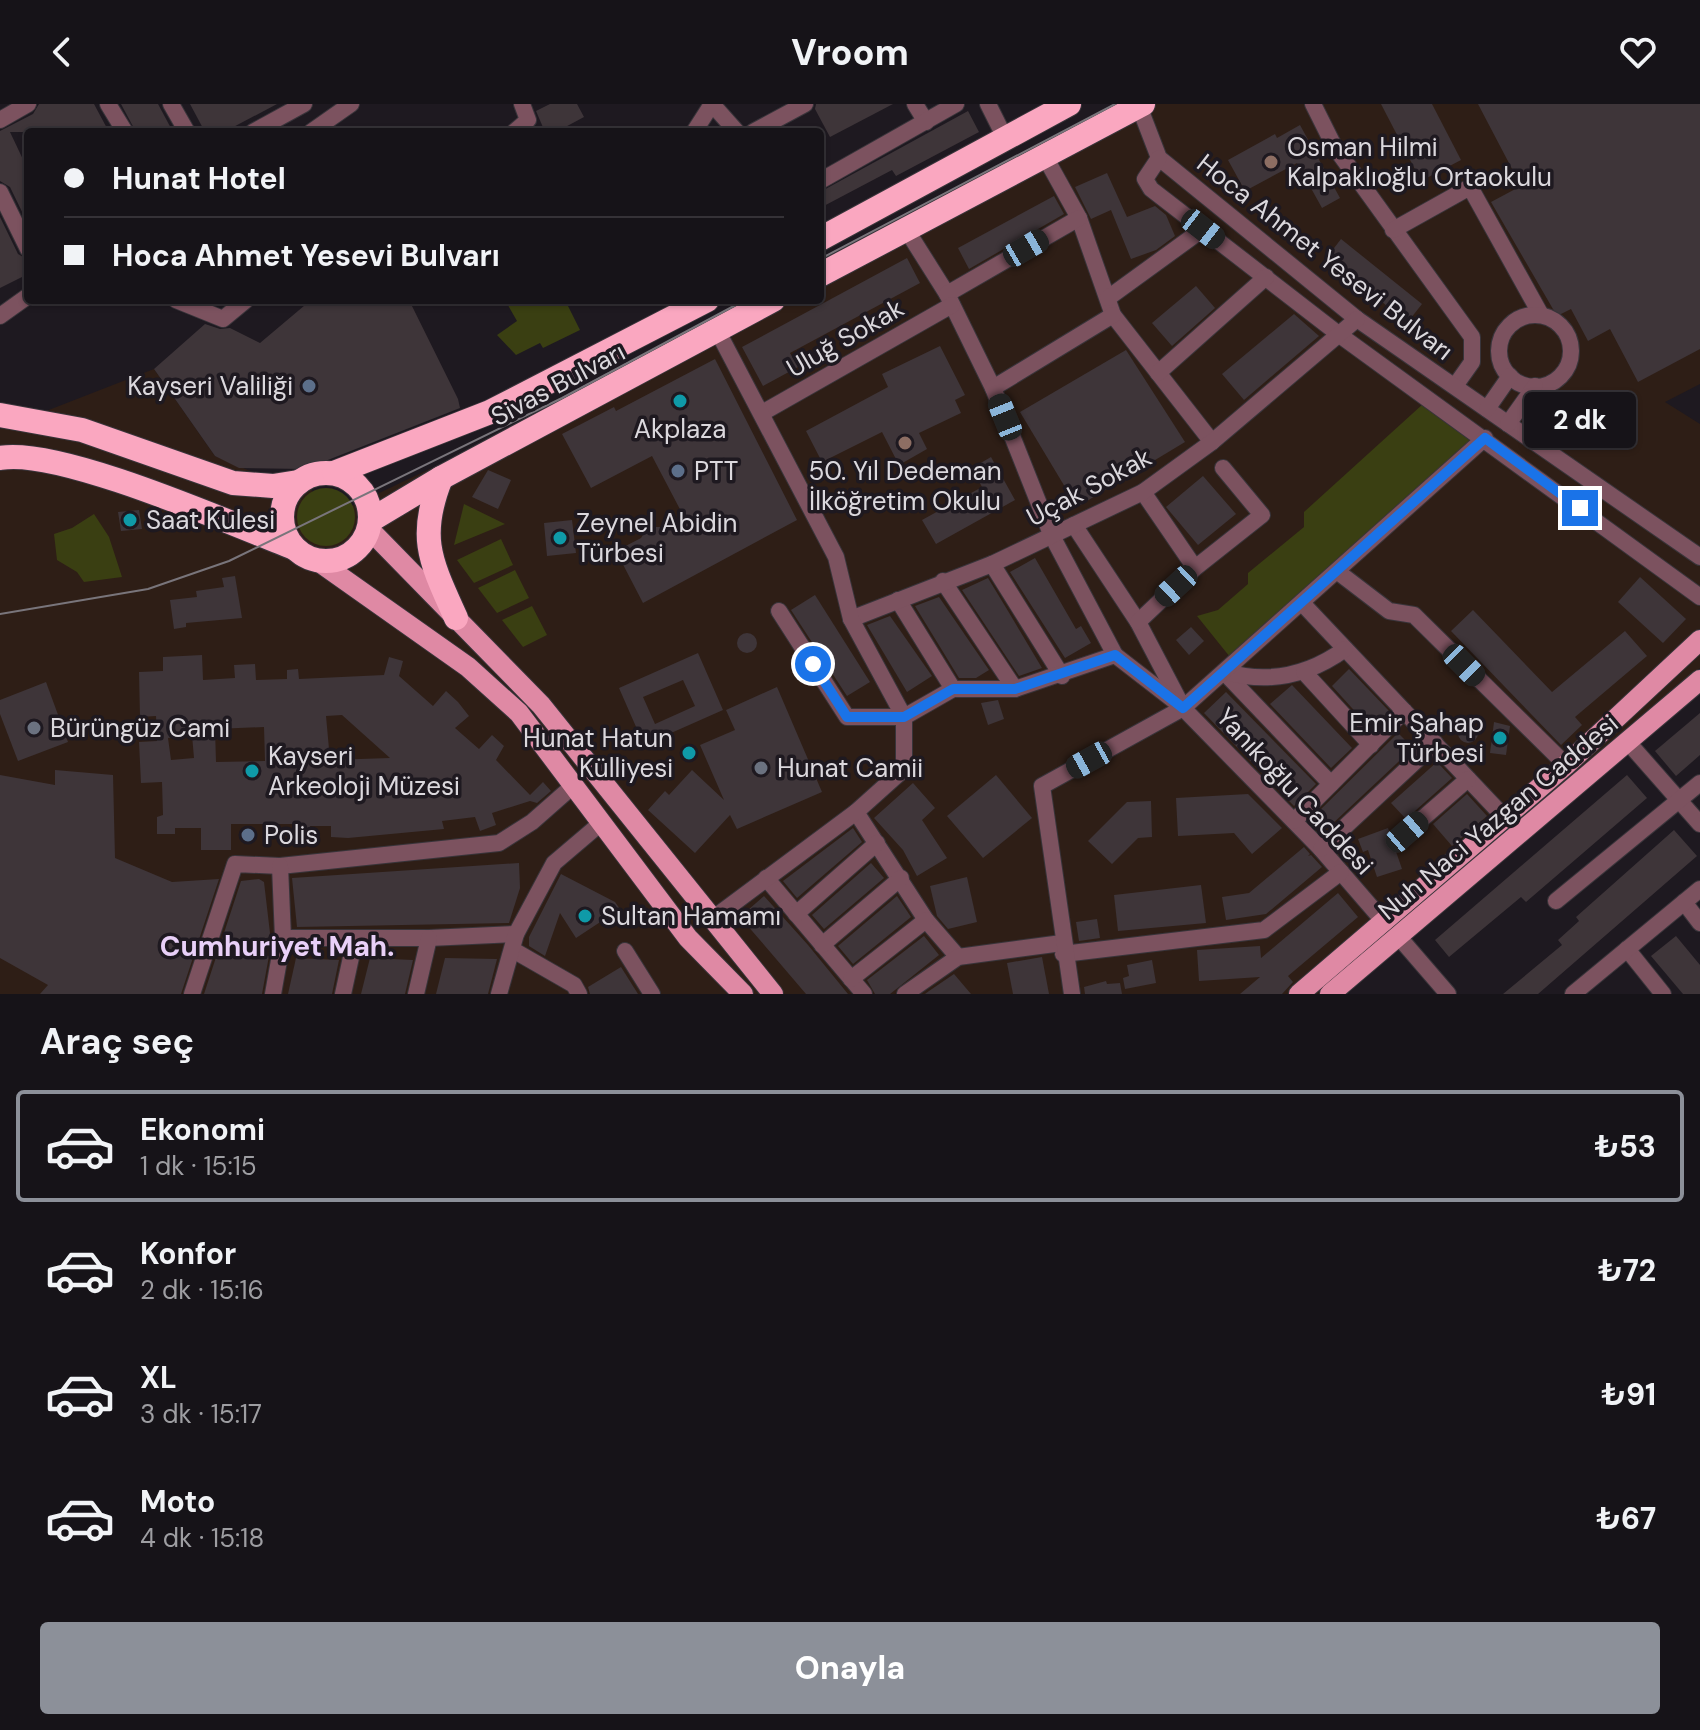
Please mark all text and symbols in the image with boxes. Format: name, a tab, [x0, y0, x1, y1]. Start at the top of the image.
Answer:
text: Vroom	[791, 29, 909, 76]
icon: back	[40, 30, 84, 74]
icon: heart	[1616, 30, 1660, 74]
place label: Osman Hilmi Kalpaklıoğlu Ortaokulu	[1287, 130, 1552, 194]
street label: Hoca Ahmet Yesevi Bulvarı	[1190, 146, 1460, 368]
marker: Osman Hilmi Kalpaklıoğlu Ortaokulu	[1262, 153, 1280, 171]
text: Hunat Hotel	[112, 159, 286, 198]
car	[1177, 205, 1229, 253]
car	[999, 226, 1053, 270]
text: Hoca Ahmet Yesevi Bulvarı	[112, 236, 500, 275]
street label: Uluğ Sokak	[780, 291, 910, 385]
street label: Sivas Bulvarı	[485, 334, 631, 434]
place label: Kayseri Valiliği	[127, 369, 293, 403]
marker: Kayseri Valiliği	[300, 377, 318, 395]
car	[985, 390, 1025, 444]
marker: Akplaza	[671, 392, 689, 410]
callout: 2 dk	[1524, 392, 1636, 448]
text: 2 dk	[1553, 403, 1607, 437]
place label: Akplaza	[634, 412, 726, 446]
marker: 50. Yıl Dedeman İlköğretim Okulu	[896, 434, 914, 452]
street label: Uçak Sokak	[1021, 440, 1157, 534]
place label: PTT	[694, 454, 738, 488]
place label: 50. Yıl Dedeman İlköğretim Okulu	[808, 454, 1002, 518]
marker: PTT	[669, 462, 687, 480]
route end	[1562, 490, 1598, 526]
place label: Saat Kulesi	[146, 503, 275, 537]
place label: Zeynel Abidin Türbesi	[576, 506, 738, 570]
marker: Saat Kulesi	[121, 511, 139, 529]
marker: Zeynel Abidin Türbesi	[551, 529, 569, 547]
car	[1150, 561, 1202, 611]
car	[1439, 640, 1489, 690]
route start	[795, 646, 831, 682]
street label: Yanıkoğlu Caddesi	[1209, 700, 1381, 882]
place label: Emir Şahap Türbesi	[1349, 706, 1484, 770]
street label: Nuh Naci Yazgan Caddesi	[1371, 707, 1625, 927]
place label: Bürüngüz Cami	[50, 711, 230, 745]
marker: Bürüngüz Cami	[25, 719, 43, 737]
place label: Hunat Hatun Külliyesi	[523, 721, 673, 785]
marker: Emir Şahap Türbesi	[1491, 729, 1509, 747]
car	[1062, 738, 1116, 782]
place label: Kayseri Arkeoloji Müzesi	[268, 739, 460, 803]
marker: Hunat Hatun Külliyesi	[680, 744, 698, 762]
place label: Hunat Camii	[777, 751, 923, 785]
marker: Hunat Camii	[752, 759, 770, 777]
marker: Kayseri Arkeoloji Müzesi	[243, 762, 261, 780]
car	[1381, 807, 1433, 857]
place label: Polis	[264, 818, 318, 852]
marker: Polis	[239, 826, 257, 844]
place label: Sultan Hamamı	[601, 899, 781, 933]
marker: Sultan Hamamı	[576, 907, 594, 925]
district label: Cumhuriyet Mah.	[160, 928, 394, 965]
text: Araç seç	[40, 1018, 194, 1065]
icon: car	[44, 1110, 116, 1182]
text: Ekonomi	[140, 1110, 265, 1149]
text: ₺53	[1594, 1127, 1656, 1166]
text: 1 dk · 15:15	[140, 1149, 257, 1183]
icon: car	[44, 1234, 116, 1306]
text: Konfor	[140, 1234, 236, 1273]
text: ₺72	[1598, 1251, 1656, 1290]
text: 2 dk · 15:16	[140, 1273, 264, 1307]
icon: car	[44, 1358, 116, 1430]
text: XL	[140, 1358, 177, 1397]
text: ₺91	[1601, 1375, 1656, 1414]
text: 3 dk · 15:17	[140, 1397, 262, 1431]
icon: car	[44, 1482, 116, 1554]
text: Moto	[140, 1482, 215, 1521]
text: ₺67	[1596, 1499, 1656, 1538]
text: 4 dk · 15:18	[140, 1521, 264, 1555]
button: Onayla	[40, 1622, 1660, 1714]

